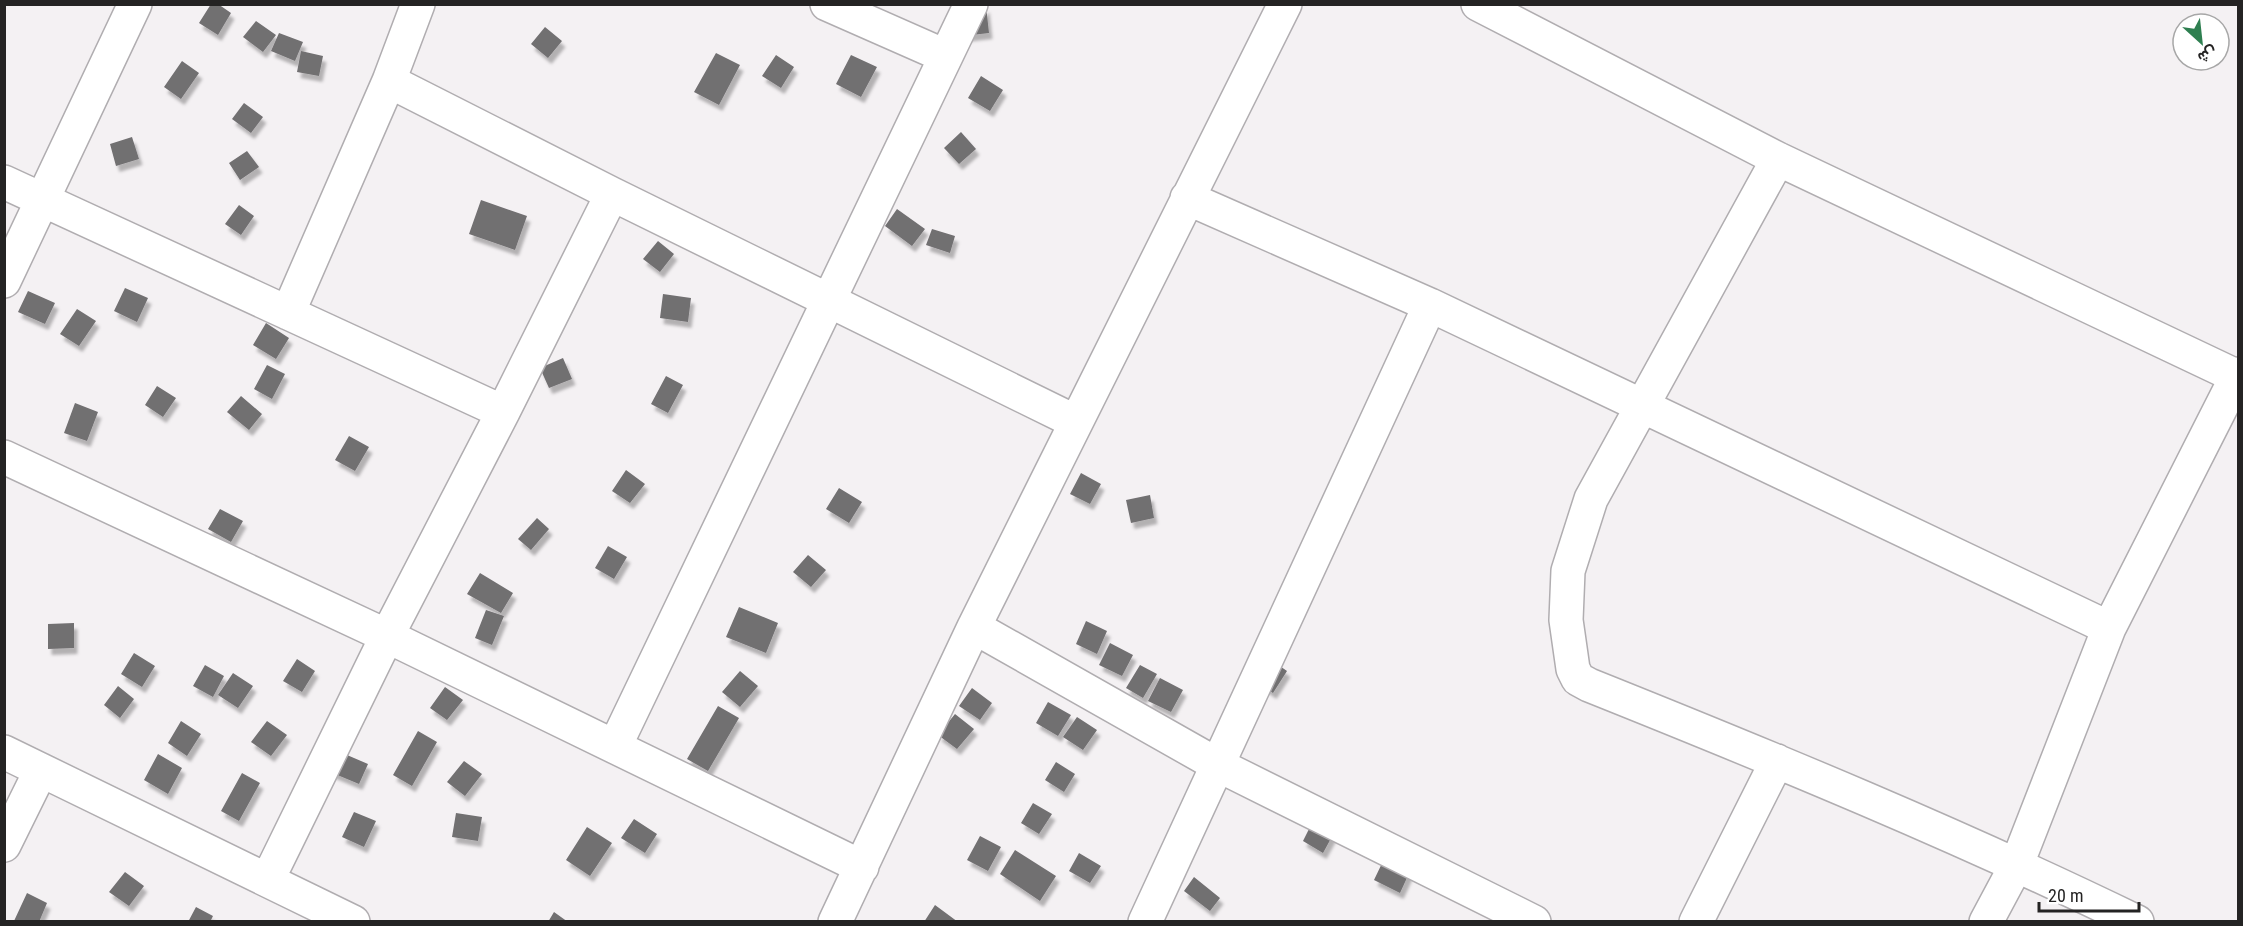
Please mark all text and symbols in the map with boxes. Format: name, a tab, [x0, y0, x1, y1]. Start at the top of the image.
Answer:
north arrow	[2171, 12, 2231, 72]
text: ش	[2195, 42, 2220, 68]
scale bar	[2039, 875, 2140, 913]
text: 20 m	[2048, 885, 2083, 906]

